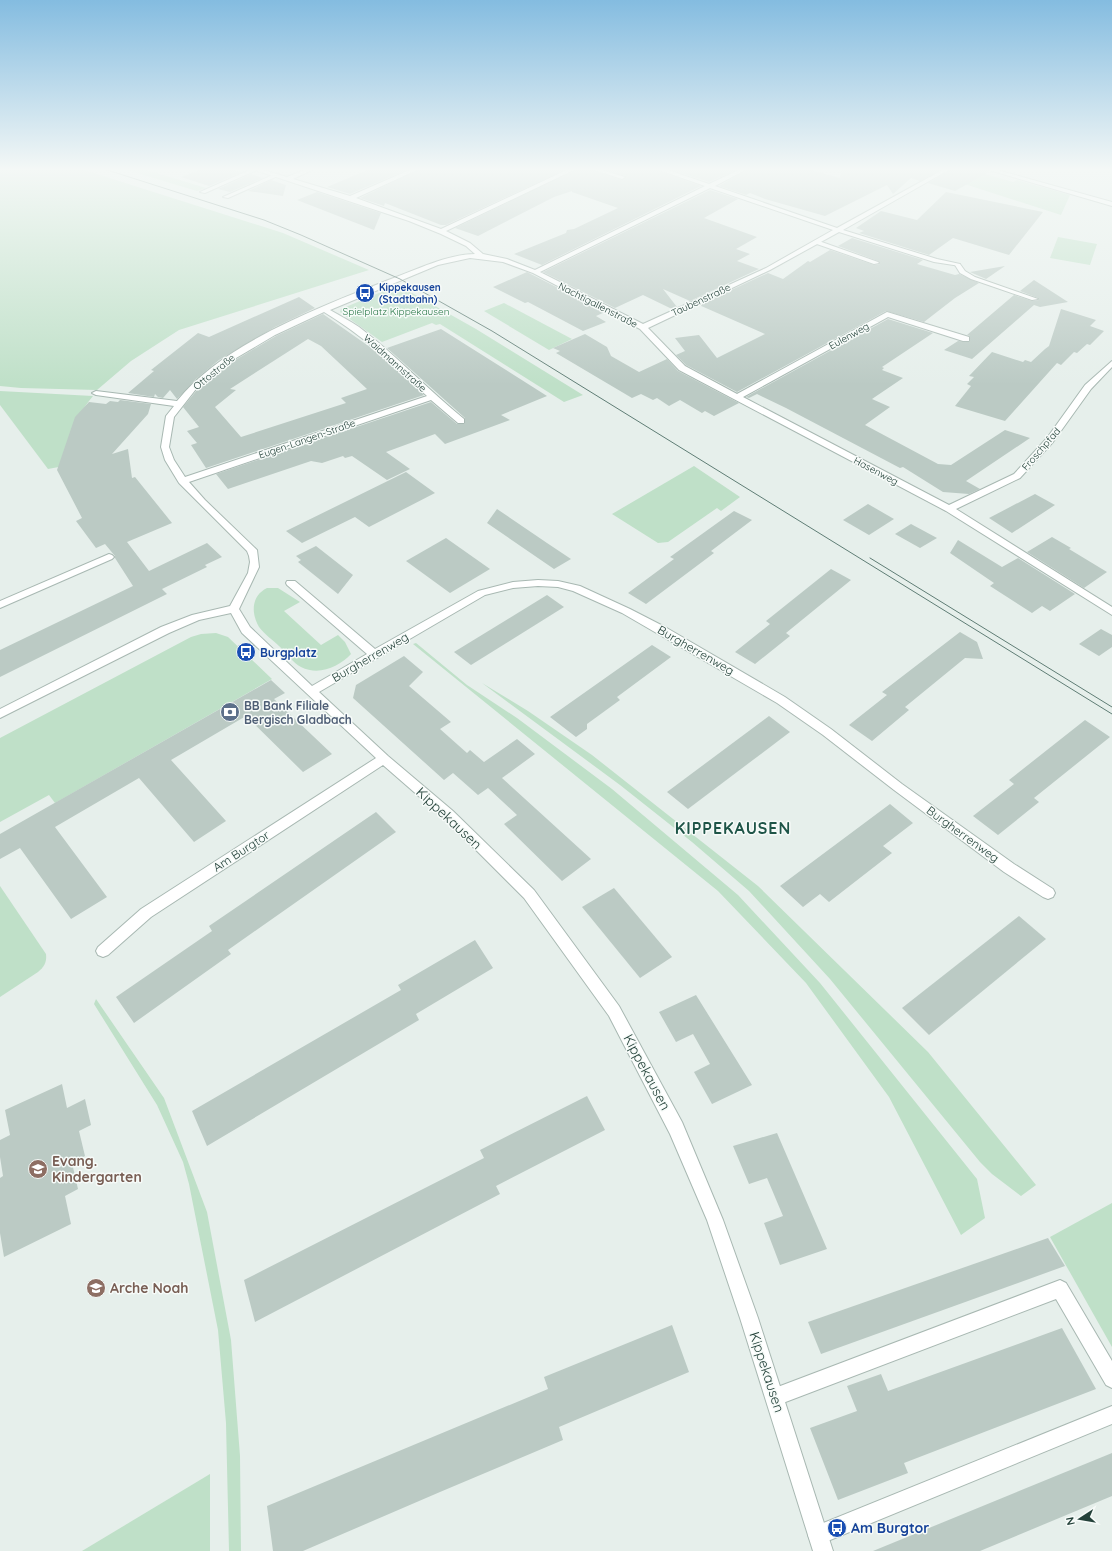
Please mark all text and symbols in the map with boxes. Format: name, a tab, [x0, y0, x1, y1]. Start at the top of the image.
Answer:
street label: Nachtigallenstraße	[556, 279, 640, 331]
street label: Taubenstraße	[669, 280, 733, 319]
place label: Kippekausen (Stadtbahn)	[379, 281, 441, 306]
bus stop icon: Kippekausen (Stadtbahn)	[354, 282, 376, 304]
park label: Spielplatz Kippekausen	[343, 305, 449, 318]
street label: Eulenweg	[826, 320, 872, 352]
street label: Waidmannstraße	[361, 331, 429, 395]
street label: Ottostraße	[190, 351, 238, 393]
street label: Eugen-Langen-Straße	[257, 416, 357, 462]
street label: Froschpfad	[1019, 425, 1063, 473]
street label: Hasenweg	[851, 454, 901, 488]
street label: Burgherrenweg	[655, 622, 737, 678]
street label: Burgherrenweg	[329, 629, 411, 685]
bus stop icon: Burgplatz	[235, 641, 257, 663]
place label: Burgplatz	[260, 645, 317, 660]
place label: BB Bank Filiale Bergisch Gladbach	[244, 698, 352, 727]
bank icon: BB Bank Filiale Bergisch Gladbach	[219, 701, 241, 723]
street label: Kippekausen	[412, 783, 486, 853]
street label: Burgherrenweg	[924, 803, 1002, 865]
district label: KIPPEKAUSEN	[675, 818, 791, 838]
street label: Am Burgtor	[210, 827, 272, 875]
street label: Kippekausen	[619, 1031, 675, 1113]
place label: Evang. Kindergarten	[52, 1152, 142, 1186]
school or university icon: Evang. Kindergarten	[27, 1158, 49, 1180]
school or university icon: Arche Noah	[85, 1277, 107, 1299]
place label: Arche Noah	[110, 1279, 188, 1297]
street label: Kippekausen	[746, 1329, 788, 1415]
north arrow	[1060, 1499, 1100, 1539]
text: N	[1063, 1516, 1078, 1526]
bus stop icon: Am Burgtor	[826, 1517, 848, 1539]
place label: Am Burgtor	[851, 1519, 929, 1537]

